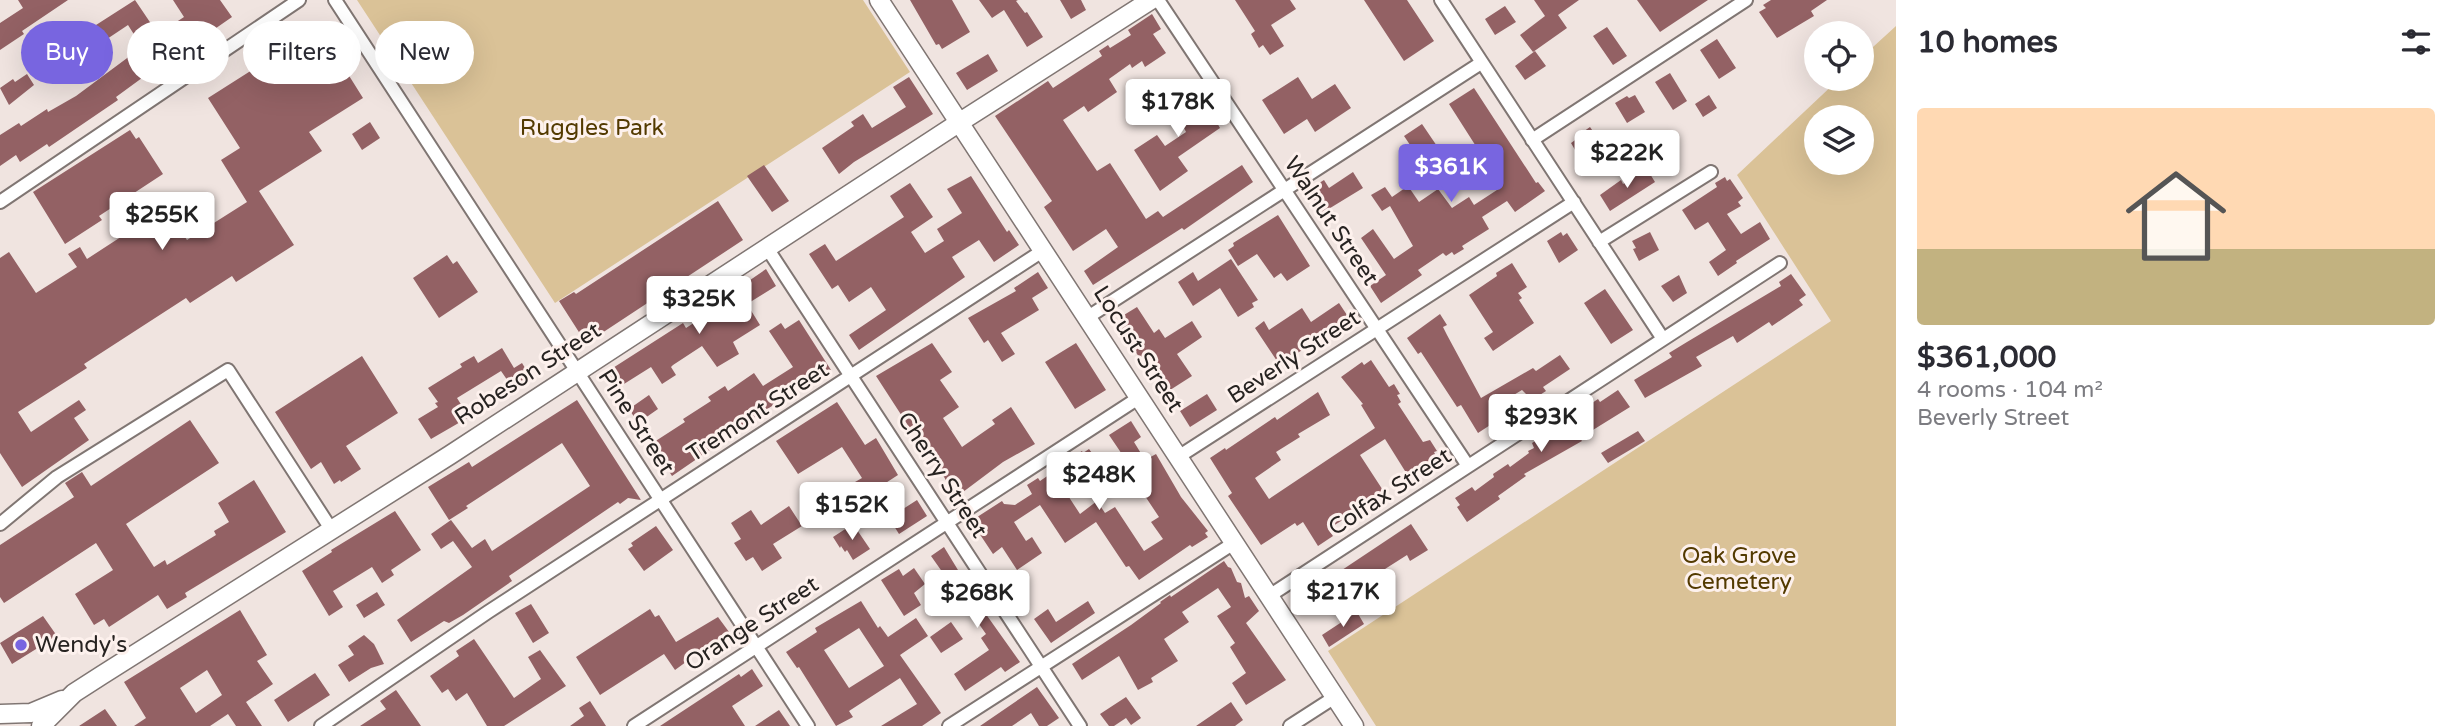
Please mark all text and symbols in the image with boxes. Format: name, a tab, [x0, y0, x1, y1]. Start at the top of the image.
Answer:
chip: Buy	[21, 21, 113, 84]
chip: Rent	[127, 21, 229, 84]
chip: Filters	[243, 21, 361, 84]
chip: New	[375, 21, 474, 84]
map controls	[1804, 21, 1874, 175]
button: locate	[1804, 21, 1874, 91]
icon: filters	[2397, 23, 2435, 61]
text: 10 homes	[1917, 24, 2058, 61]
pin: $178K	[1129, 80, 1227, 139]
text: $178K	[1142, 88, 1214, 116]
button: layers	[1804, 105, 1874, 175]
park label: Ruggles Park	[520, 114, 664, 142]
pin: $222K	[1578, 130, 1676, 190]
text: $222K	[1591, 139, 1663, 167]
pin: $361K	[1402, 144, 1500, 204]
street label: Walnut Street	[1278, 151, 1384, 291]
text: $361K	[1415, 153, 1487, 181]
icon: home	[2113, 153, 2239, 279]
pin: $255K	[113, 192, 211, 252]
text: $255K	[126, 201, 198, 229]
pin: $325K	[650, 276, 748, 336]
street label: Locust Street	[1087, 281, 1189, 418]
text: $325K	[663, 285, 735, 313]
street label: Beverly Street	[1222, 304, 1366, 410]
street label: Robeson Street	[450, 316, 607, 432]
text: $361,000	[1917, 339, 2056, 376]
street label: Tremont Street	[682, 356, 834, 468]
street label: Pine Street	[592, 364, 680, 480]
text: 4 rooms · 104 m²	[1917, 376, 2103, 404]
pin: $293K	[1492, 394, 1590, 454]
text: $293K	[1505, 403, 1577, 431]
text: Beverly Street	[1917, 404, 2069, 432]
street label: Cherry Street	[891, 407, 993, 543]
street label: Colfax Street	[1323, 442, 1457, 542]
pin: $248K	[1050, 452, 1148, 512]
text: $248K	[1063, 461, 1135, 489]
pin: $152K	[803, 482, 901, 542]
text: $152K	[816, 491, 888, 519]
park label: Oak Grove Cemetery	[1682, 542, 1796, 596]
street label: Orange Street	[680, 570, 824, 678]
pin: $268K	[928, 570, 1026, 630]
pin: $217K	[1294, 570, 1392, 629]
text: $217K	[1307, 578, 1379, 606]
text: $268K	[941, 579, 1013, 607]
place label: Wendy's	[35, 631, 127, 659]
marker: Wendy's	[13, 637, 29, 653]

